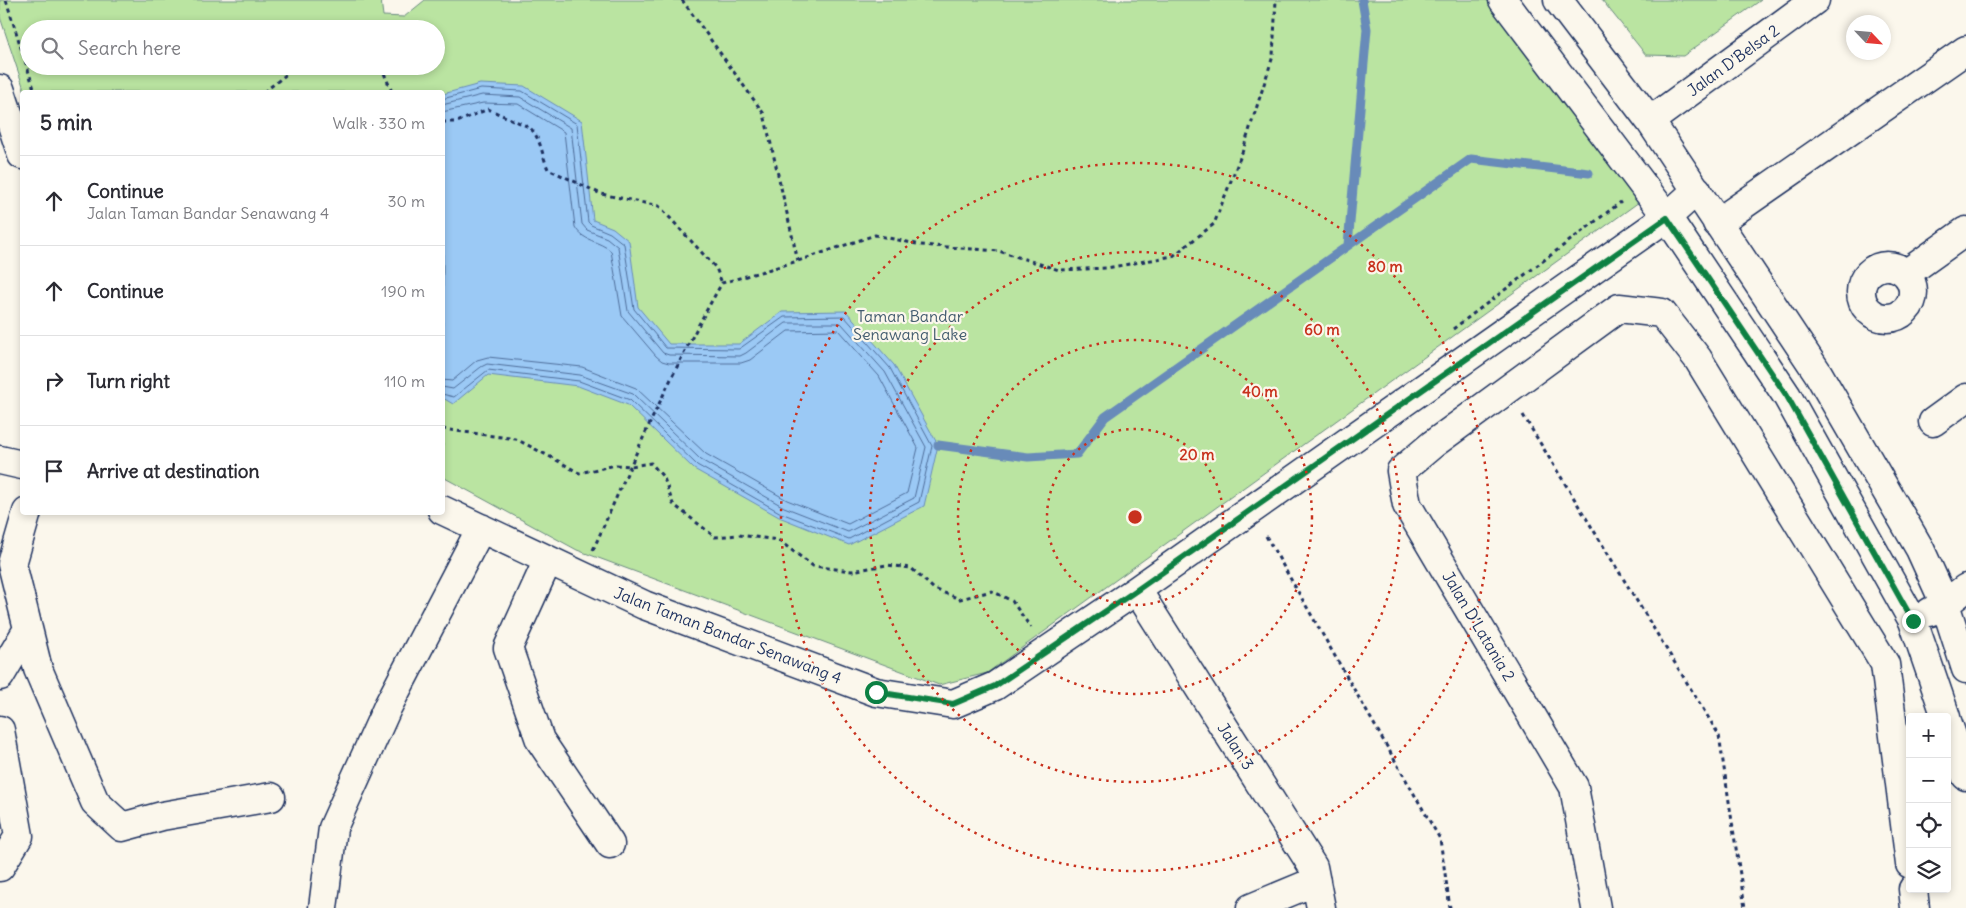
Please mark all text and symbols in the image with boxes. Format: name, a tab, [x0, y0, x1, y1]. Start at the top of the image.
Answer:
north arrow	[1846, 15, 1891, 60]
search box	[20, 20, 445, 75]
street label: Jalan D'Belsa 2	[1683, 20, 1783, 100]
icon: search	[38, 34, 66, 62]
text: Search here	[78, 36, 181, 60]
text: 5 min	[40, 109, 92, 136]
text: Walk · 330 m	[332, 113, 425, 133]
text: Continue	[87, 179, 164, 203]
icon: ahead	[40, 187, 68, 215]
text: 30 m	[388, 191, 425, 211]
text: Jalan Taman Bandar Senawang 4	[87, 203, 329, 223]
text: 80 m	[1367, 257, 1403, 276]
icon: ahead	[40, 277, 68, 305]
text: Continue	[87, 279, 164, 303]
text: 190 m	[381, 281, 425, 301]
park label: Taman Bandar Senawang Lake	[853, 306, 967, 344]
text: 60 m	[1304, 320, 1340, 339]
icon: right	[40, 367, 68, 395]
text: Turn right	[87, 369, 170, 393]
text: 110 m	[384, 371, 425, 391]
text: 40 m	[1242, 382, 1278, 401]
text: 20 m	[1180, 445, 1214, 464]
icon: arrive	[40, 457, 68, 485]
text: Arrive at destination	[87, 459, 260, 483]
centre of rings	[1126, 508, 1144, 526]
street label: Jalan D’Latania 2	[1438, 567, 1520, 685]
street label: Jalan Taman Bandar Senawang 4	[611, 582, 845, 688]
route end	[1902, 610, 1925, 633]
route start	[865, 681, 888, 704]
map controls	[1906, 713, 1951, 893]
button: +	[1906, 713, 1951, 758]
street label: Jalan 3	[1213, 719, 1259, 773]
button: −	[1906, 758, 1951, 803]
button: locate	[1906, 803, 1951, 848]
button: layers	[1906, 848, 1951, 893]

